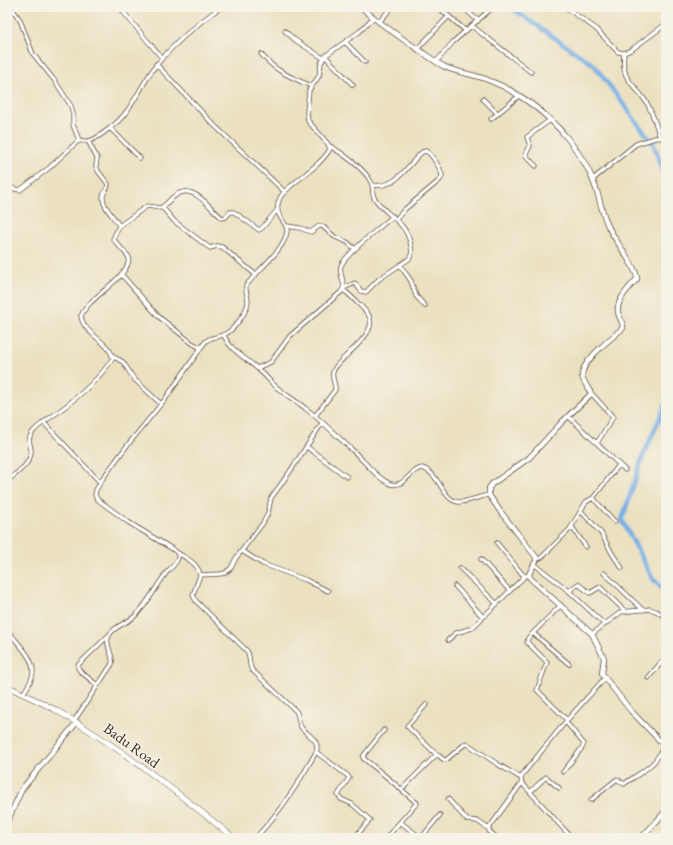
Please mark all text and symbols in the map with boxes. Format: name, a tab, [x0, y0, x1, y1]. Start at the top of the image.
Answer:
street label: Badu Road	[100, 718, 164, 772]

